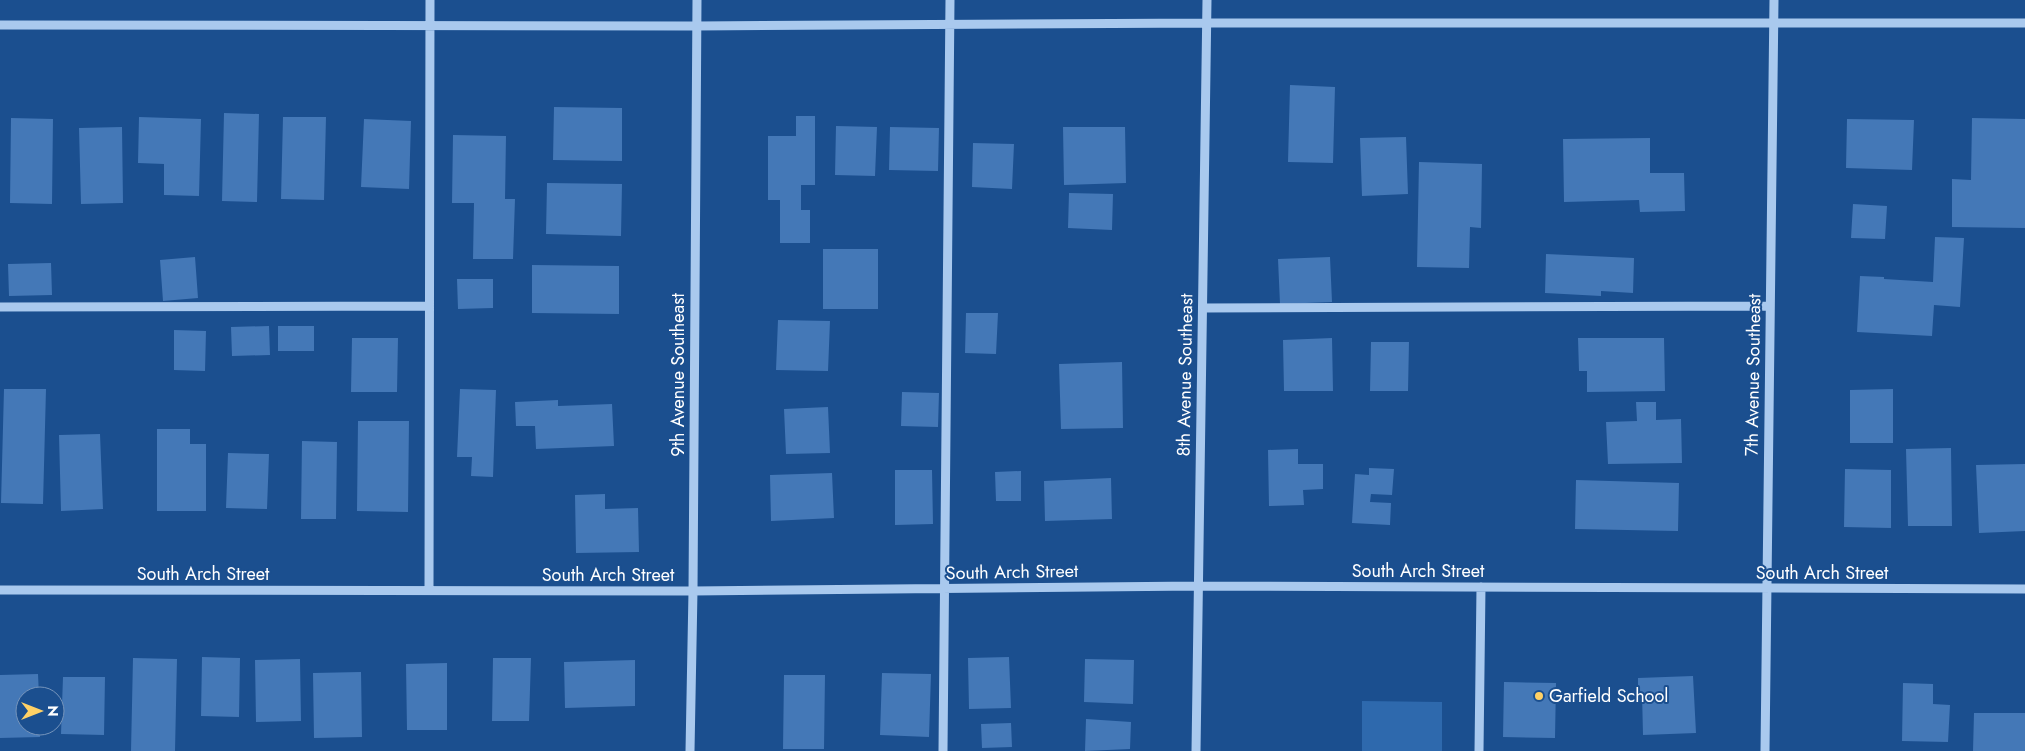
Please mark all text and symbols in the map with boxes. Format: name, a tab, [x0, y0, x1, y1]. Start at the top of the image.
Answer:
street label: 9th Avenue Southeast	[665, 293, 691, 457]
street label: 8th Avenue Southeast	[1171, 293, 1199, 457]
street label: 7th Avenue Southeast	[1739, 293, 1767, 456]
street label: South Arch Street	[946, 558, 1079, 586]
street label: South Arch Street	[1352, 558, 1485, 584]
street label: South Arch Street	[1756, 560, 1889, 586]
street label: South Arch Street	[137, 561, 270, 587]
street label: South Arch Street	[542, 562, 675, 588]
place label: Garfield School	[1549, 683, 1668, 709]
north arrow	[15, 686, 65, 736]
marker: Garfield School	[1533, 690, 1545, 702]
text: N	[43, 705, 63, 717]

